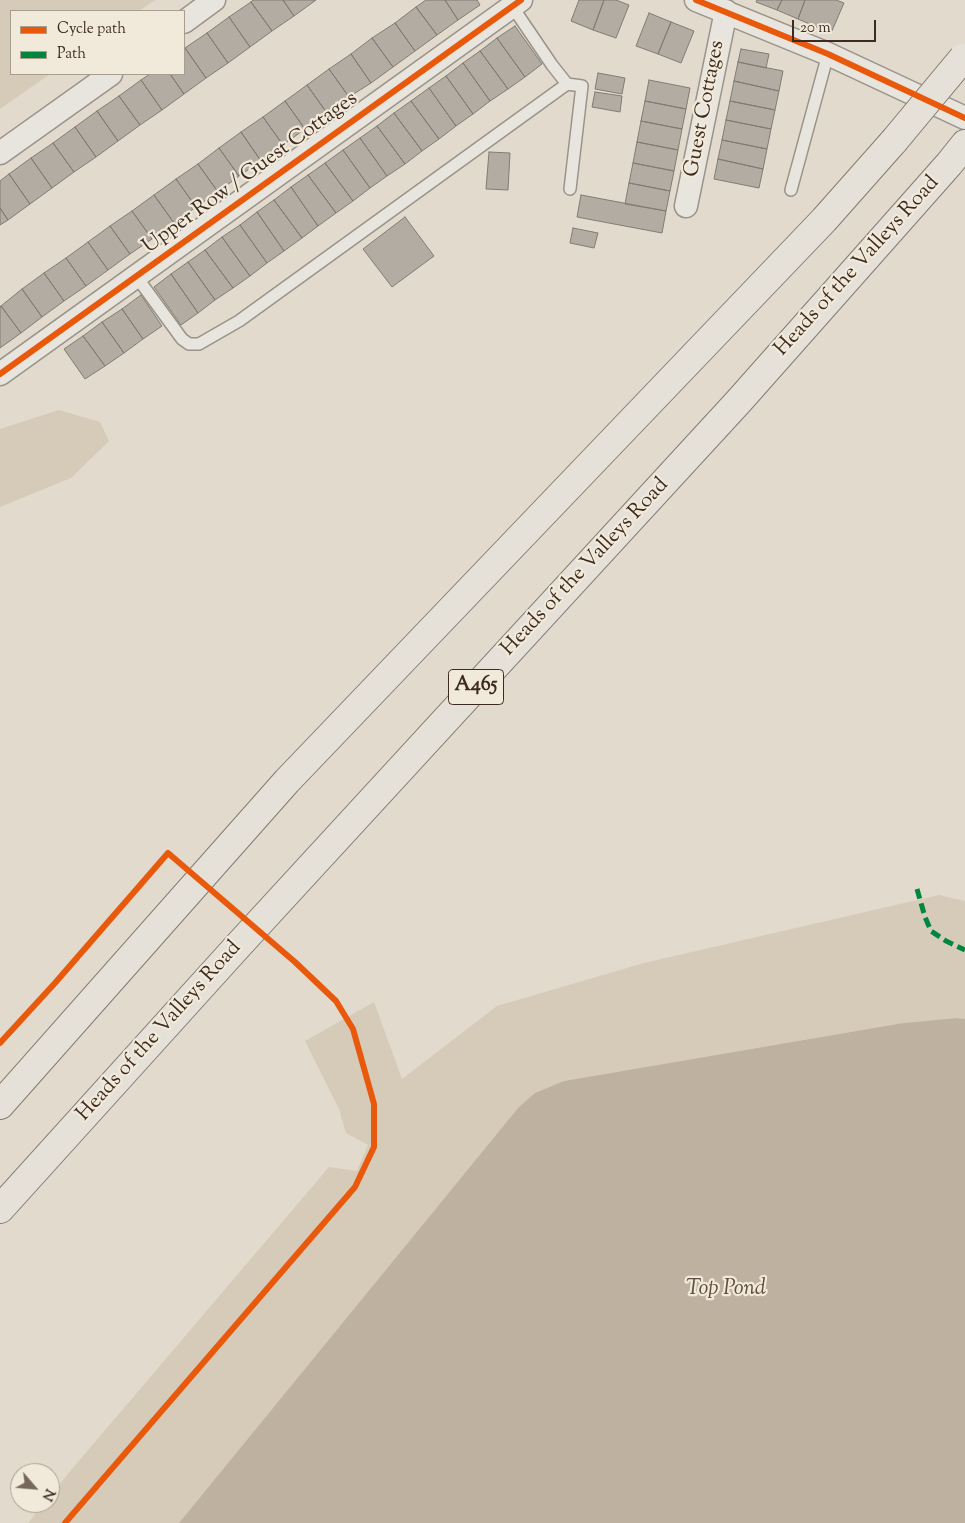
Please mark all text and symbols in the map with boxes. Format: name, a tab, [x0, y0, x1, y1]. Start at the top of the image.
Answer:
legend	[10, 10, 185, 75]
scale bar	[795, 10, 879, 42]
text: 20 m	[800, 18, 831, 39]
text: Cycle path	[57, 19, 126, 40]
street label: Guest Cottages	[680, 39, 732, 179]
text: Path	[57, 44, 86, 65]
street label: Upper Row / Guest Cottages	[139, 87, 363, 261]
street label: Heads of the Valleys Road	[770, 172, 946, 362]
street label: Heads of the Valleys Road	[497, 474, 675, 662]
road number: A465	[448, 670, 504, 704]
street label: Heads of the Valleys Road	[72, 937, 248, 1127]
water label: Top Pond	[686, 1277, 766, 1303]
north arrow	[10, 1463, 60, 1513]
text: N	[36, 1485, 59, 1504]

